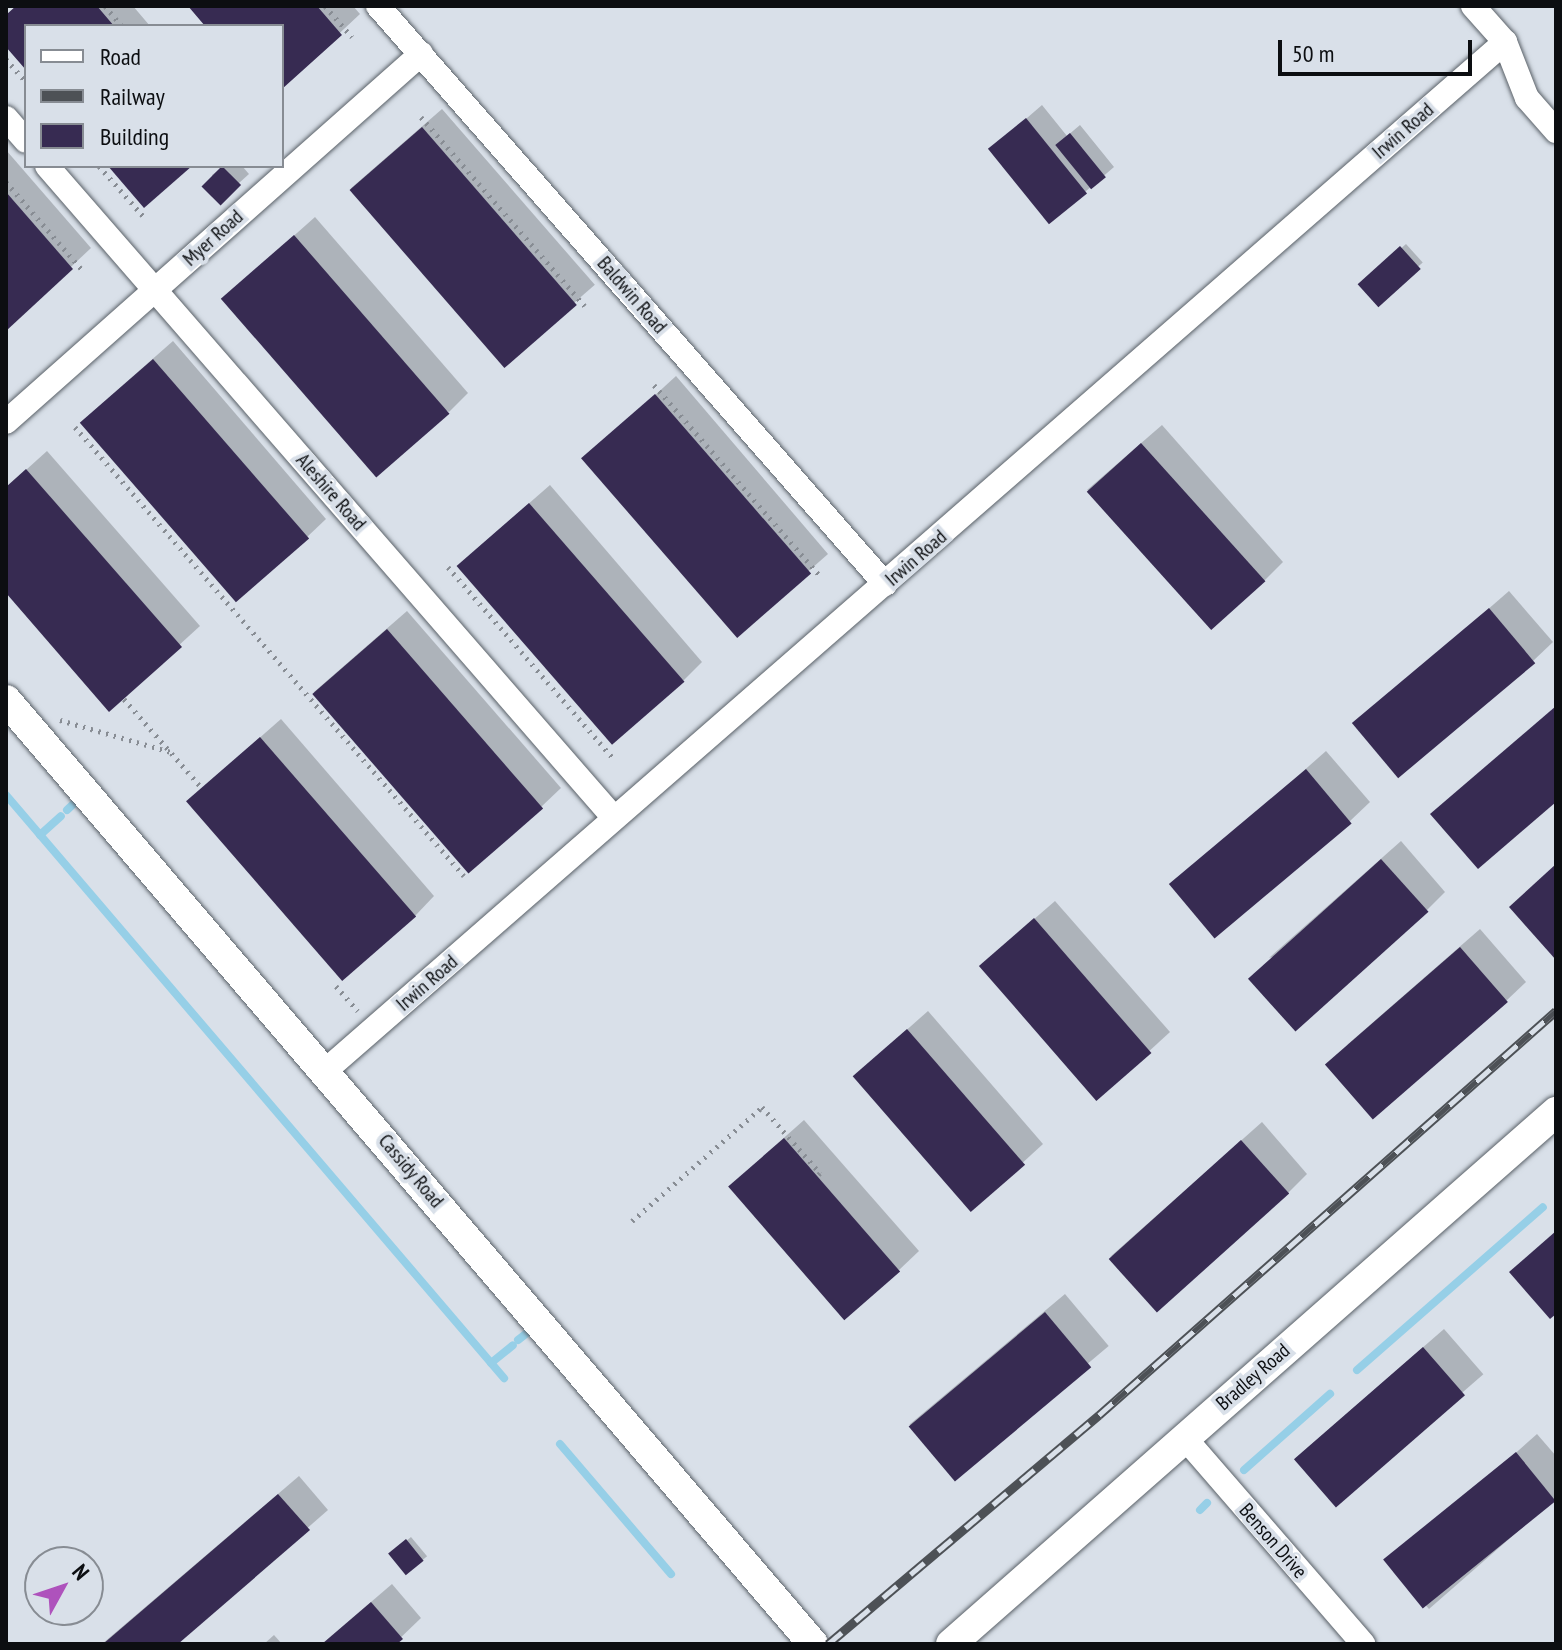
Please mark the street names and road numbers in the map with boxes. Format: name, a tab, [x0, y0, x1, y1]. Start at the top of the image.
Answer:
street label: Irwin Road	[1367, 98, 1439, 164]
street label: Myer Road	[178, 205, 248, 271]
street label: Baldwin Road	[592, 252, 672, 338]
street label: Aleshire Road	[291, 449, 371, 535]
street label: Irwin Road	[880, 525, 952, 591]
street label: Irwin Road	[391, 950, 463, 1016]
street label: Cassidy Road	[373, 1129, 449, 1213]
street label: Bradley Road	[1211, 1338, 1295, 1416]
street label: Benson Drive	[1234, 1499, 1312, 1583]

